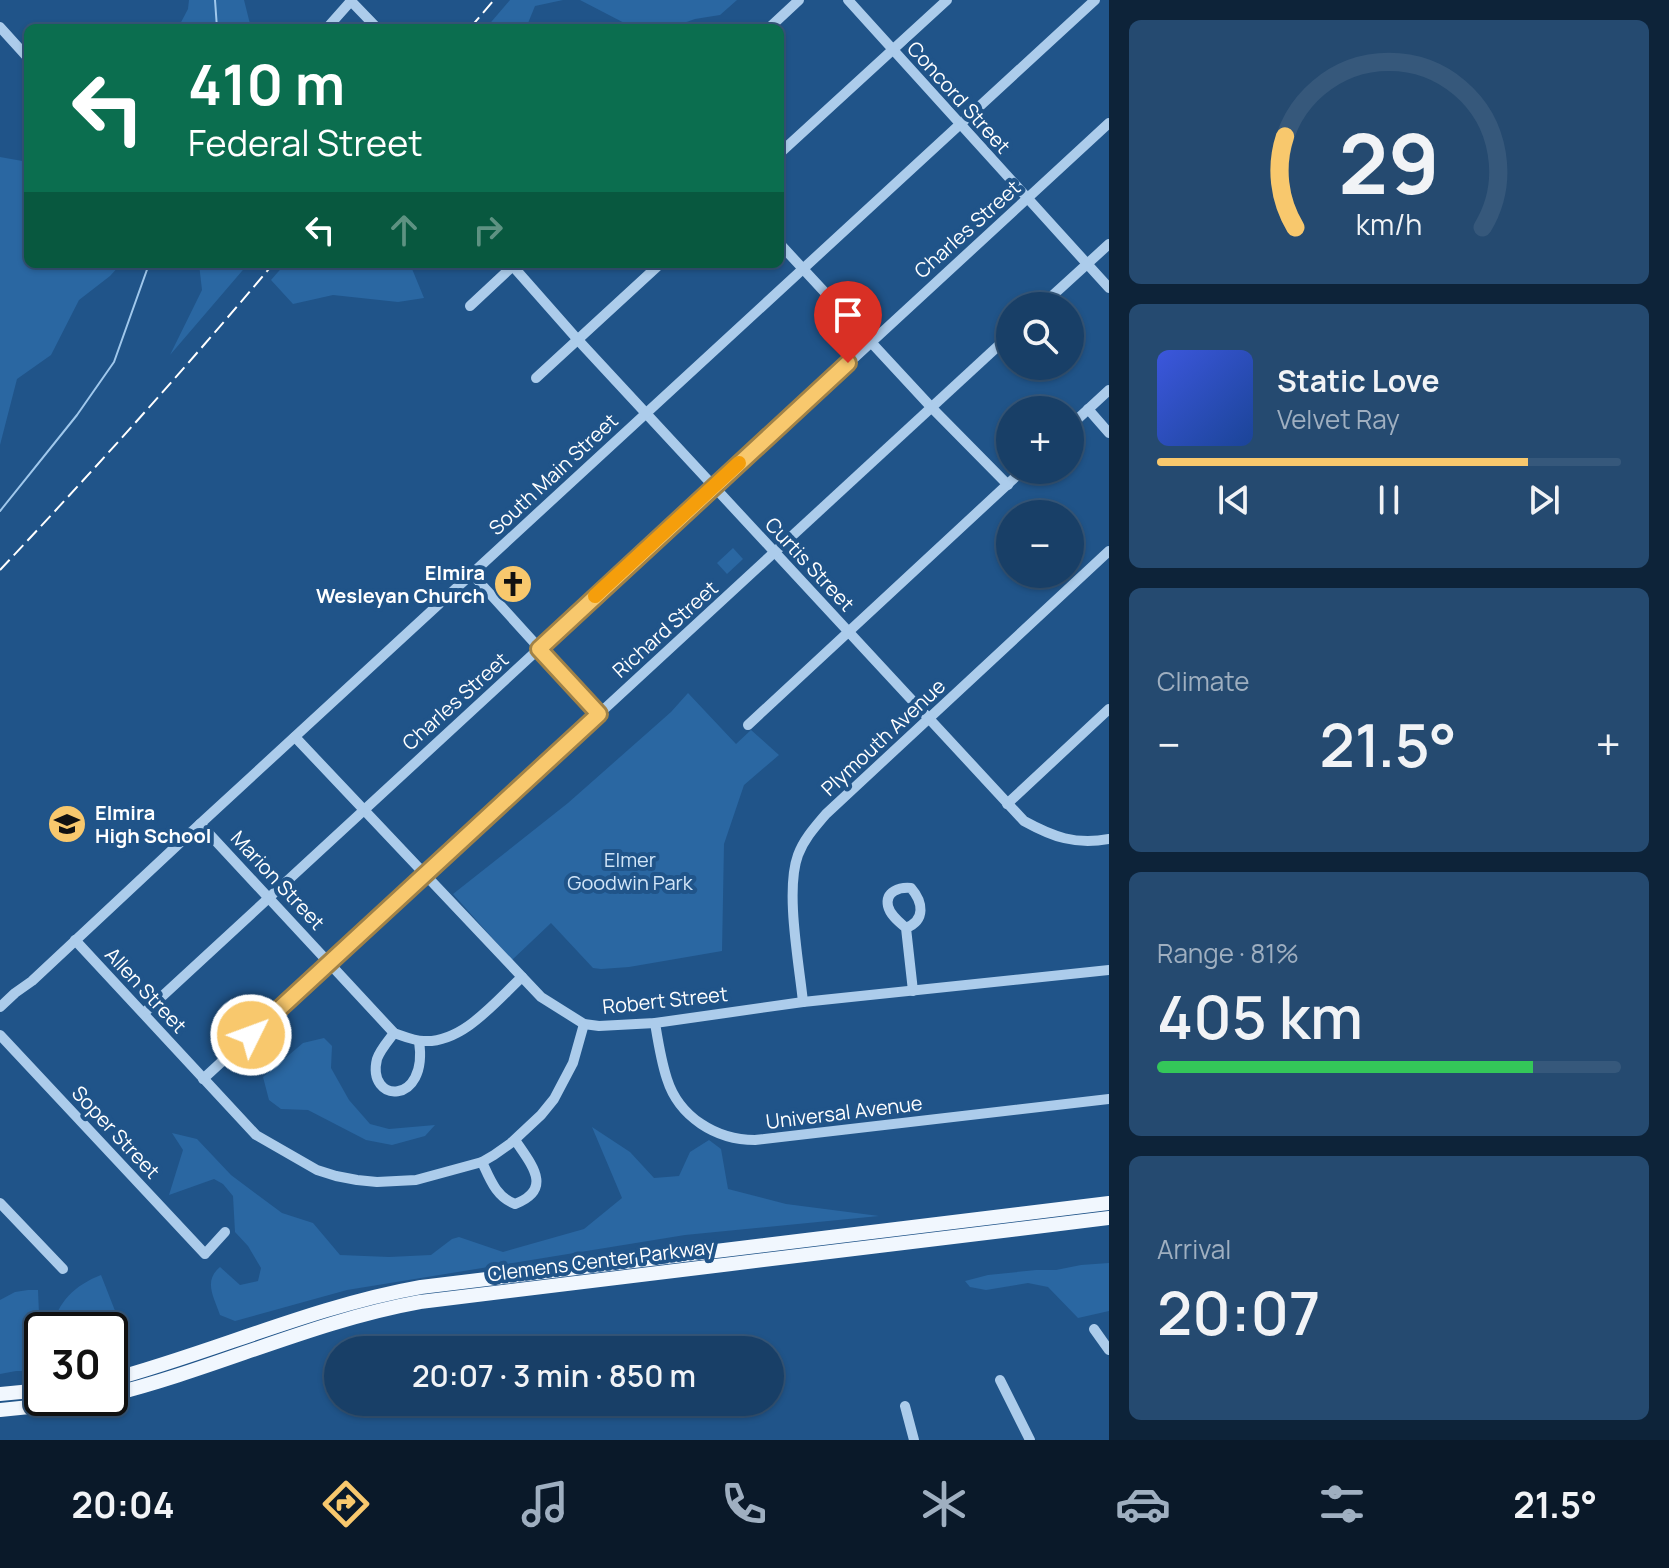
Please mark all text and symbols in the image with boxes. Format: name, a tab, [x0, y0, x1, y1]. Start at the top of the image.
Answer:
street label: Concord Street	[901, 35, 1017, 159]
text: 410 m	[188, 45, 345, 122]
icon: left	[56, 56, 160, 160]
text: 29	[1338, 105, 1440, 219]
text: Federal Street	[188, 118, 423, 167]
street label: Charles Street	[908, 174, 1026, 284]
text: km/h	[1356, 205, 1422, 244]
icon: left	[298, 208, 342, 252]
icon: ahead	[382, 208, 426, 252]
icon: right	[466, 208, 510, 252]
pin	[814, 281, 882, 363]
map controls	[996, 292, 1084, 588]
button: search	[996, 292, 1084, 380]
icon: arrive	[826, 293, 870, 337]
text: Static Love	[1277, 360, 1440, 401]
button: +	[996, 396, 1084, 484]
text: Velvet Ray	[1277, 401, 1400, 437]
street label: South Main Street	[483, 407, 623, 541]
icon: previous	[1212, 478, 1256, 522]
icon: pause	[1367, 478, 1411, 522]
icon: next	[1522, 478, 1566, 522]
button: −	[996, 500, 1084, 588]
street label: Curtis Street	[759, 511, 861, 617]
place label: Elmira Wesleyan Church	[316, 559, 485, 609]
church icon: Elmira Wesleyan Church	[492, 563, 534, 605]
street label: Richard Street	[607, 574, 723, 684]
street label: Charles Street	[396, 646, 514, 756]
text: Climate	[1157, 663, 1249, 699]
street label: Plymouth Avenue	[815, 672, 951, 802]
text: 21.5°	[1320, 703, 1457, 785]
text: −	[1157, 714, 1181, 774]
text: +	[1596, 714, 1621, 774]
place label: Elmira High School	[95, 799, 211, 849]
school or university icon: Elmira High School	[46, 803, 88, 845]
street label: Marion Street	[225, 825, 331, 935]
park label: Elmer Goodwin Park	[567, 846, 694, 896]
text: Range · 81%	[1157, 935, 1299, 971]
street label: Allen Street	[99, 941, 193, 1039]
text: 405 km	[1157, 975, 1363, 1057]
street label: Robert Street	[601, 980, 729, 1020]
position arrow	[209, 993, 293, 1077]
street label: Soper Street	[66, 1080, 166, 1184]
street label: Universal Avenue	[764, 1089, 924, 1135]
text: Arrival	[1157, 1231, 1231, 1267]
street label: Clemens Center Parkway	[486, 1233, 717, 1287]
text: 20:07	[1157, 1271, 1320, 1353]
speed limit sign: 30	[24, 1312, 128, 1416]
text: 20:07 · 3 min · 850 m	[412, 1355, 696, 1396]
icon: directions	[318, 1476, 374, 1532]
icon: music	[517, 1476, 573, 1532]
icon: phone	[716, 1476, 772, 1532]
icon: climate	[916, 1476, 972, 1532]
icon: car	[1115, 1476, 1171, 1532]
icon: filters	[1314, 1476, 1370, 1532]
text: 20:04	[72, 1480, 175, 1529]
text: 21.5°	[1513, 1480, 1597, 1529]

